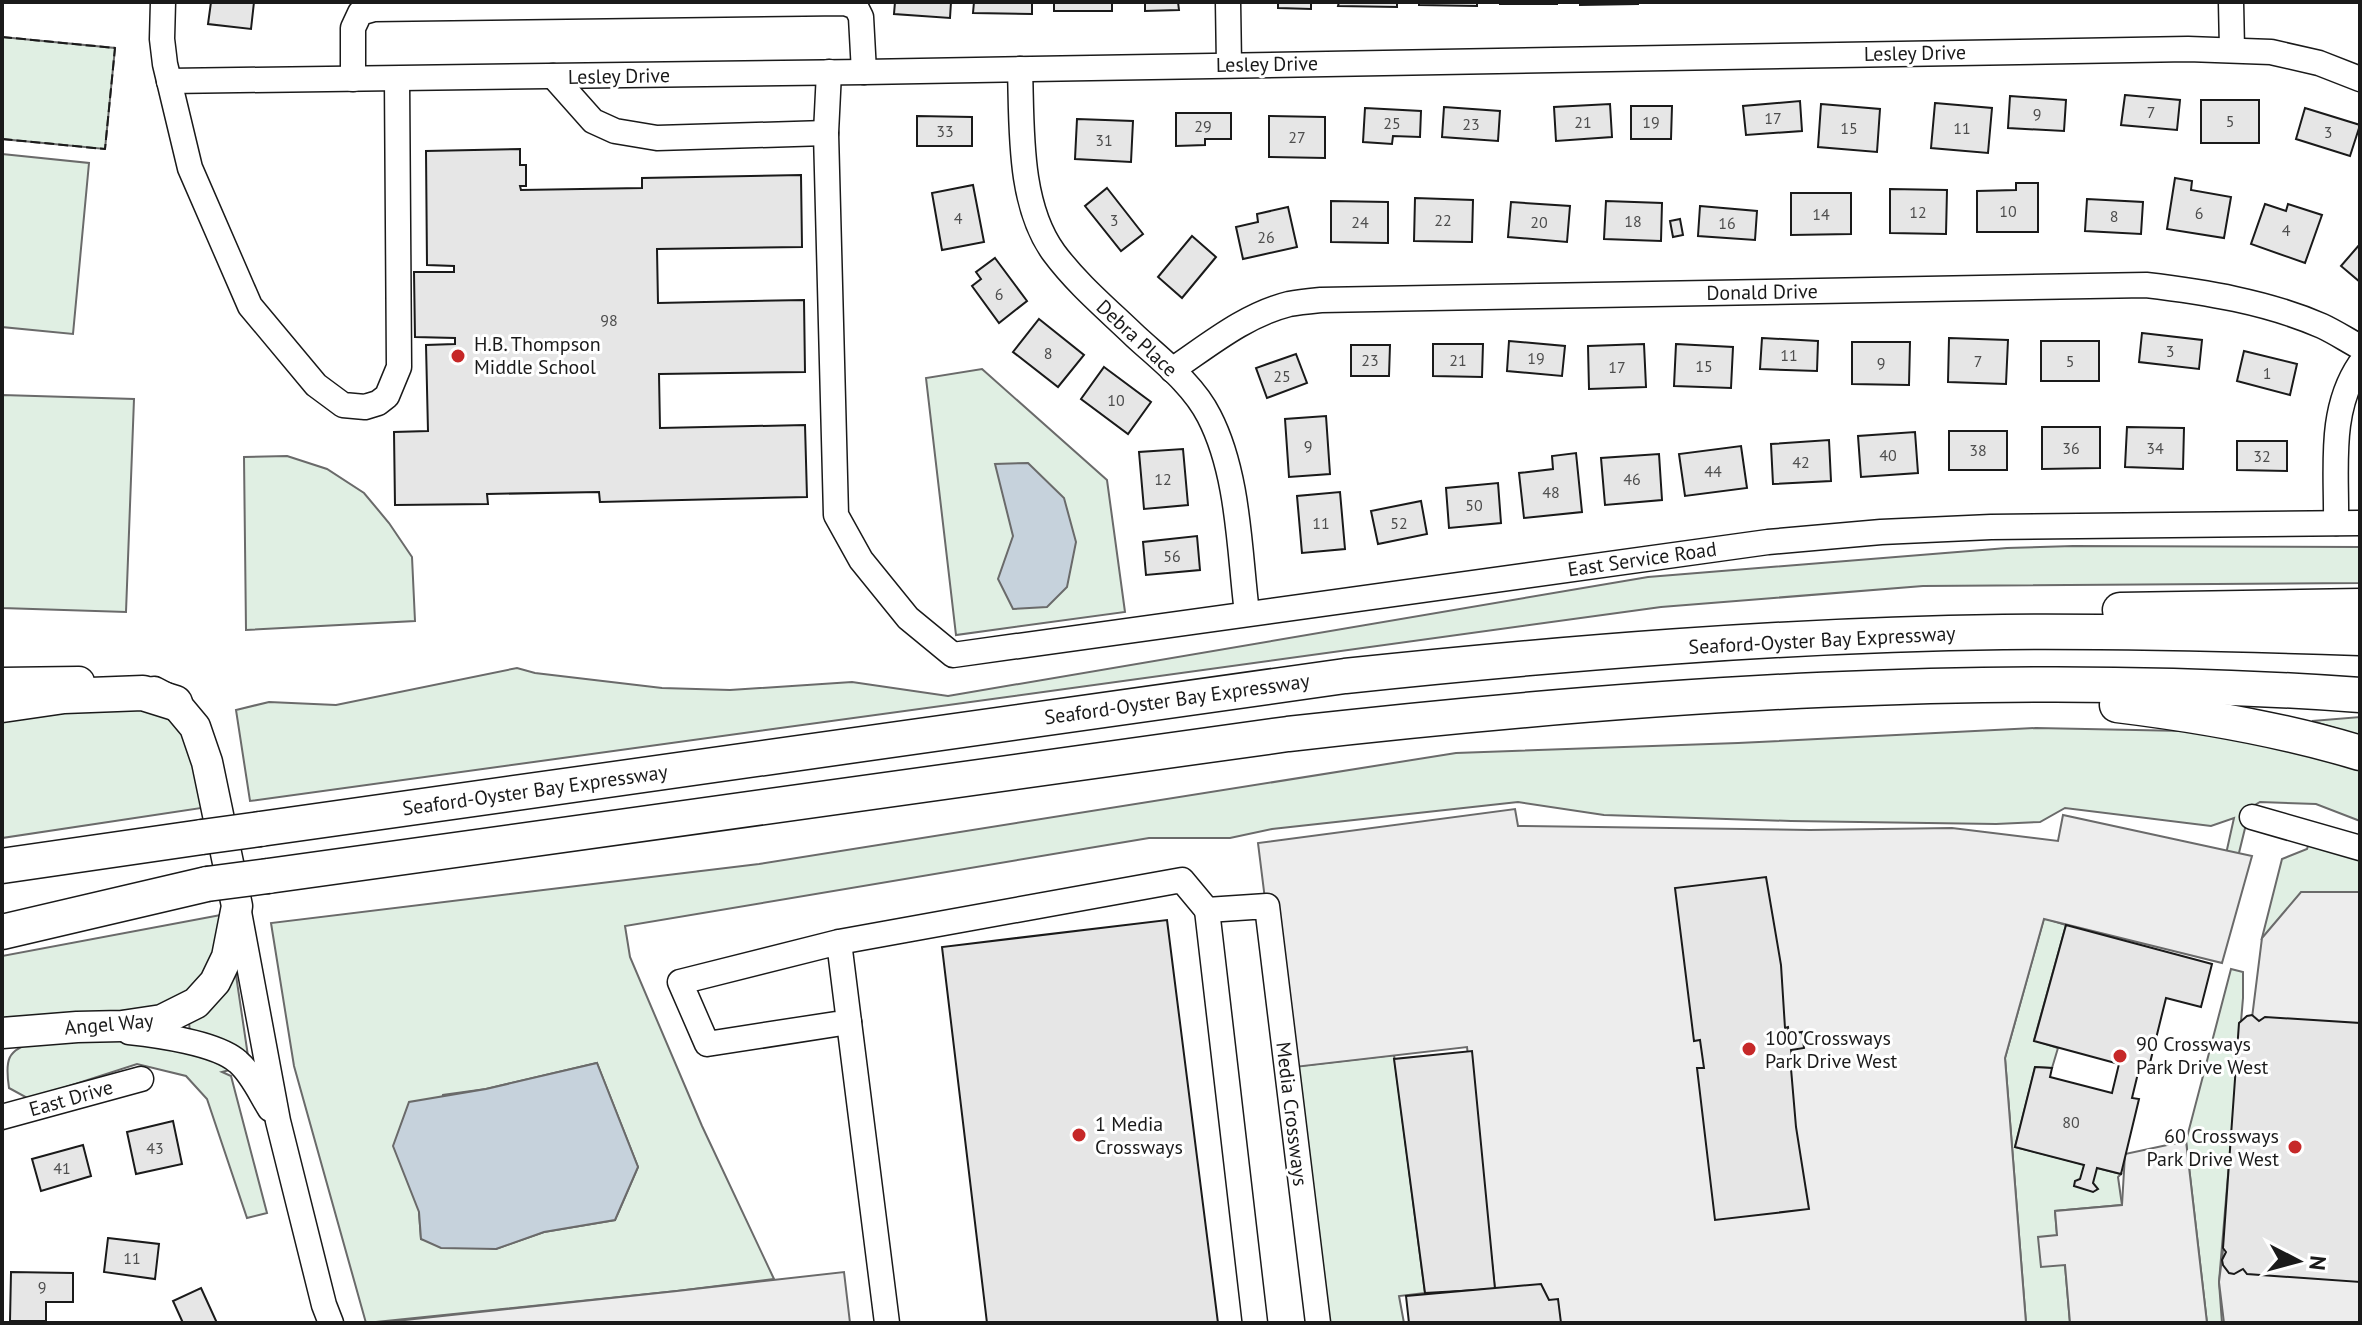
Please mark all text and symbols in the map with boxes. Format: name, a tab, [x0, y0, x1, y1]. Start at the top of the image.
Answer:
street label: Lesley Drive	[1864, 39, 1966, 67]
street label: Lesley Drive	[1216, 50, 1318, 78]
street label: Lesley Drive	[568, 62, 670, 90]
house number: 7	[2147, 102, 2155, 122]
house number: 9	[2033, 104, 2041, 124]
house number: 17	[1764, 108, 1782, 128]
house number: 5	[2226, 111, 2234, 131]
house number: 21	[1574, 112, 1592, 132]
house number: 19	[1642, 112, 1660, 132]
house number: 25	[1383, 113, 1401, 133]
house number: 23	[1462, 114, 1480, 134]
house number: 29	[1194, 116, 1212, 136]
house number: 15	[1840, 118, 1858, 138]
house number: 11	[1953, 118, 1971, 138]
house number: 33	[936, 121, 954, 141]
house number: 3	[2324, 122, 2332, 142]
house number: 27	[1288, 127, 1306, 147]
house number: 31	[1095, 130, 1113, 150]
house number: 10	[1999, 201, 2017, 221]
house number: 12	[1909, 202, 1927, 222]
house number: 6	[2195, 203, 2203, 223]
house number: 14	[1812, 204, 1830, 224]
house number: 8	[2110, 206, 2118, 226]
house number: 4	[954, 208, 963, 228]
house number: 3	[1110, 210, 1118, 230]
house number: 22	[1434, 210, 1452, 230]
house number: 18	[1624, 211, 1642, 231]
house number: 24	[1351, 212, 1369, 232]
house number: 20	[1530, 212, 1548, 232]
house number: 16	[1718, 213, 1736, 233]
house number: 4	[2282, 220, 2291, 240]
house number: 26	[1257, 227, 1275, 247]
street label: Donald Drive	[1706, 278, 1818, 306]
house number: 6	[995, 284, 1003, 304]
street label: Debra Place	[1091, 294, 1183, 382]
house number: 98	[600, 310, 618, 330]
place label: H.B. Thompson Middle School	[474, 331, 601, 380]
house number: 3	[2166, 341, 2174, 361]
house number: 8	[1044, 343, 1052, 363]
house number: 11	[1780, 345, 1798, 365]
marker: H.B. Thompson Middle School	[449, 347, 467, 365]
house number: 19	[1527, 348, 1545, 368]
house number: 23	[1361, 350, 1379, 370]
house number: 21	[1449, 350, 1467, 370]
house number: 7	[1974, 351, 1982, 371]
house number: 5	[2066, 351, 2074, 371]
house number: 9	[1877, 353, 1885, 373]
house number: 15	[1695, 356, 1713, 376]
house number: 17	[1608, 357, 1626, 377]
house number: 1	[2263, 363, 2271, 383]
house number: 25	[1273, 366, 1291, 386]
house number: 10	[1107, 390, 1125, 410]
house number: 9	[1304, 436, 1312, 456]
house number: 36	[2062, 438, 2080, 458]
house number: 34	[2146, 438, 2164, 458]
house number: 38	[1969, 440, 1987, 460]
house number: 40	[1879, 445, 1897, 465]
house number: 32	[2253, 446, 2271, 466]
house number: 42	[1792, 452, 1810, 472]
house number: 44	[1704, 461, 1722, 481]
house number: 12	[1154, 469, 1172, 489]
house number: 46	[1623, 469, 1641, 489]
house number: 48	[1542, 482, 1560, 502]
house number: 50	[1465, 495, 1483, 515]
house number: 11	[1312, 513, 1330, 533]
house number: 52	[1390, 513, 1408, 533]
street label: East Service Road	[1566, 536, 1718, 582]
house number: 56	[1163, 546, 1181, 566]
street label: Seaford-Oyster Bay Expressway	[1688, 620, 1957, 660]
street label: Seaford-Oyster Bay Expressway	[1043, 667, 1312, 730]
street label: Seaford-Oyster Bay Expressway	[401, 758, 670, 821]
street label: Angel Way	[63, 1007, 155, 1041]
place label: 100 Crossways Park Drive West	[1765, 1025, 1898, 1074]
place label: 90 Crossways Park Drive West	[2136, 1031, 2269, 1080]
street label: Media Crossways	[1270, 1040, 1314, 1188]
marker: 100 Crossways Park Drive West	[1740, 1040, 1758, 1058]
marker: 90 Crossways Park Drive West	[2111, 1047, 2129, 1065]
street label: East Drive	[26, 1074, 116, 1122]
place label: 1 Media Crossways	[1095, 1111, 1183, 1160]
house number: 80	[2062, 1112, 2080, 1132]
place label: 60 Crossways Park Drive West	[2147, 1123, 2279, 1172]
marker: 1 Media Crossways	[1070, 1126, 1088, 1144]
house number: 43	[146, 1138, 164, 1158]
marker: 60 Crossways Park Drive West	[2286, 1138, 2304, 1156]
house number: 41	[53, 1158, 71, 1178]
north arrow	[2258, 1221, 2338, 1301]
house number: 11	[123, 1248, 141, 1268]
text: N	[2303, 1254, 2333, 1272]
house number: 9	[38, 1277, 46, 1297]

